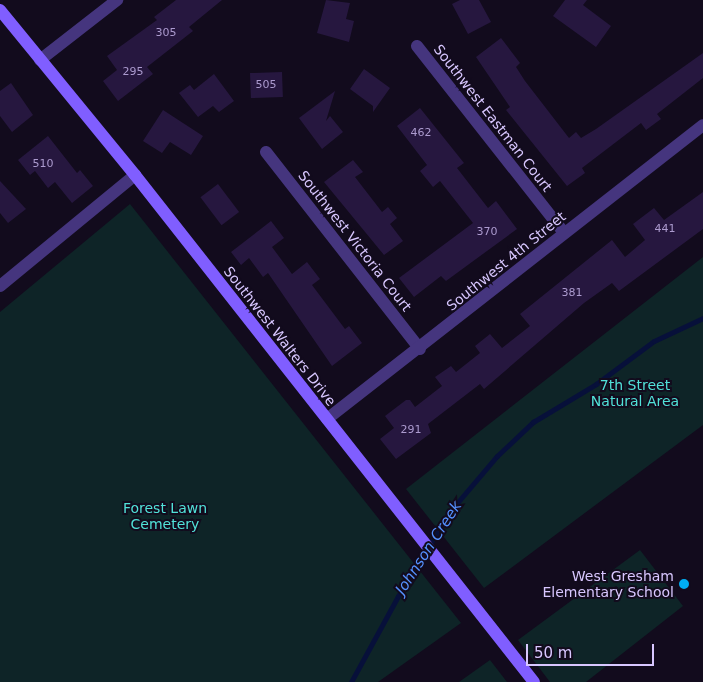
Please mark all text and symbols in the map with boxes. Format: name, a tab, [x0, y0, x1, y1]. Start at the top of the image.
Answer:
house number: 305	[156, 26, 176, 40]
street label: Southwest Eastman Court	[430, 41, 556, 195]
house number: 295	[123, 65, 143, 79]
house number: 505	[256, 78, 276, 92]
house number: 462	[411, 126, 431, 140]
house number: 510	[33, 157, 53, 171]
street label: Southwest Victoria Court	[295, 167, 415, 315]
street label: Southwest 4th Street	[443, 208, 569, 314]
house number: 441	[655, 222, 675, 236]
house number: 370	[477, 225, 497, 239]
street label: Southwest Walters Drive	[220, 263, 340, 409]
house number: 381	[562, 286, 582, 300]
park label: 7th Street Natural Area	[591, 377, 679, 410]
house number: 291	[401, 423, 421, 437]
water label: Johnson Creek	[392, 498, 466, 598]
park label: Forest Lawn Cemetery	[123, 500, 207, 532]
place label: West Gresham Elementary School	[542, 568, 674, 600]
marker: West Gresham Elementary School	[678, 578, 690, 590]
scale bar	[528, 634, 656, 666]
text: 50 m	[534, 644, 572, 662]

